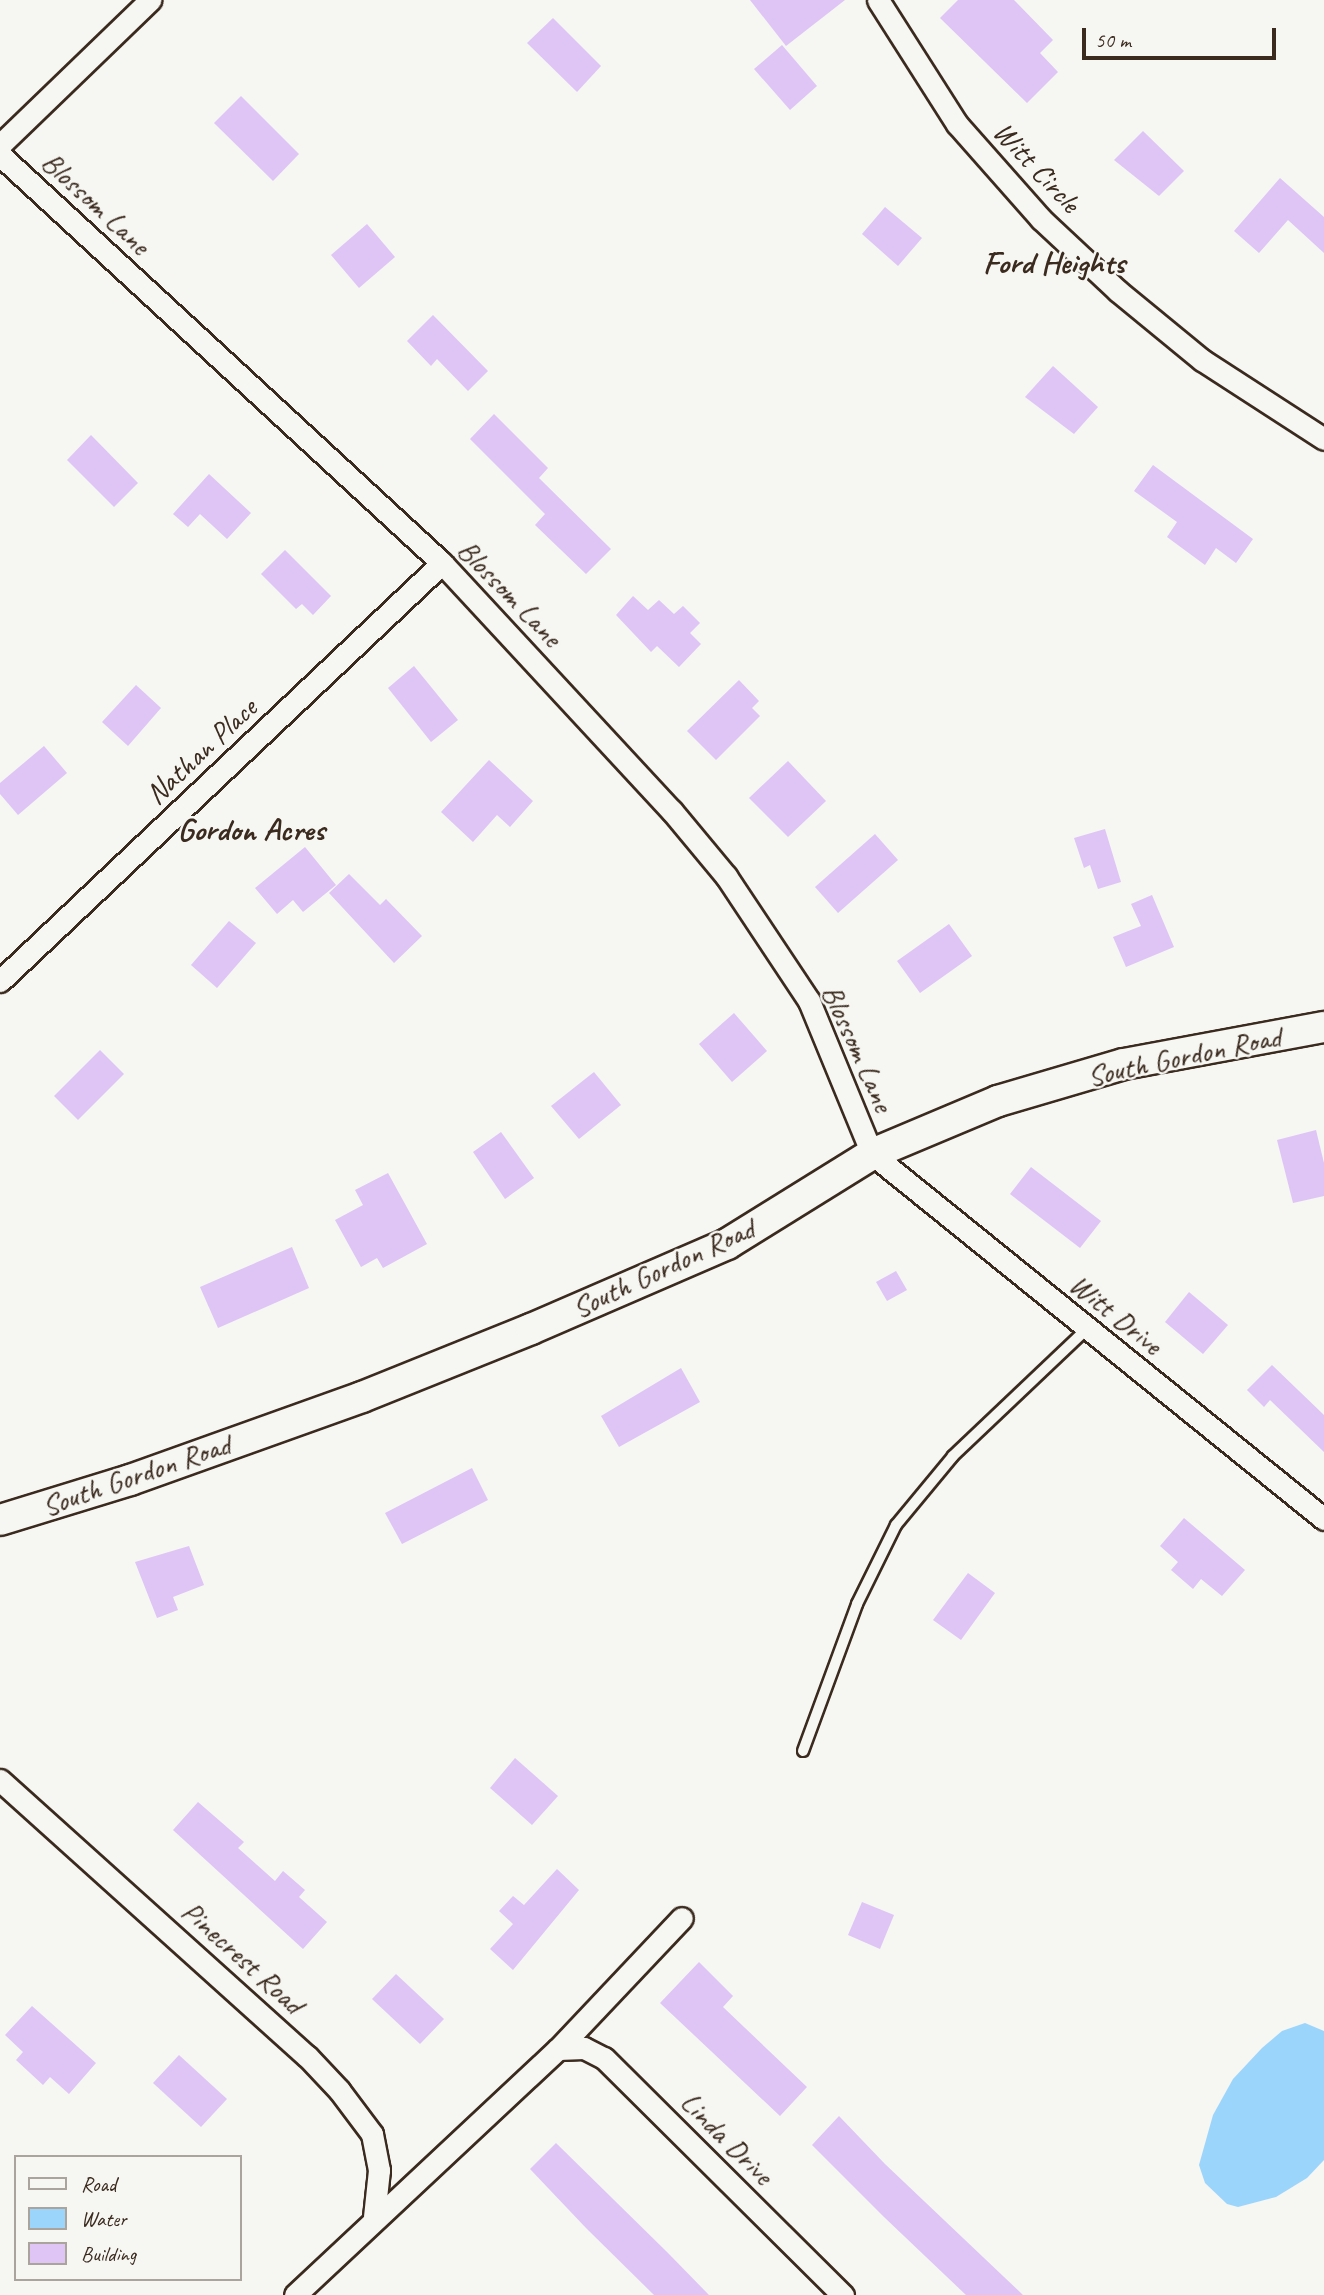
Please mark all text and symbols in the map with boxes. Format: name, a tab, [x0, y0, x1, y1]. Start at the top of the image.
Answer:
scale bar	[1086, 14, 1280, 58]
text: 50 m	[1095, 27, 1131, 53]
street label: Witt Circle	[986, 114, 1088, 220]
street label: Blossom Lane	[34, 144, 158, 262]
district label: Ford Heights	[983, 244, 1125, 282]
street label: Blossom Lane	[450, 532, 570, 654]
street label: Nathan Place	[137, 690, 265, 812]
district label: Gordon Acres	[177, 811, 325, 849]
street label: Blossom Lane	[814, 979, 902, 1117]
street label: South Gordon Road	[1084, 1018, 1284, 1094]
street label: South Gordon Road	[567, 1210, 759, 1326]
street label: Witt Drive	[1062, 1266, 1170, 1362]
street label: South Gordon Road	[37, 1426, 235, 1524]
street label: Pinecrest Road	[175, 1893, 311, 2021]
street label: Linda Drive	[673, 2084, 781, 2192]
legend	[14, 2155, 242, 2281]
text: Road	[81, 2171, 116, 2197]
text: Water	[81, 2206, 127, 2232]
text: Building	[81, 2241, 136, 2267]

